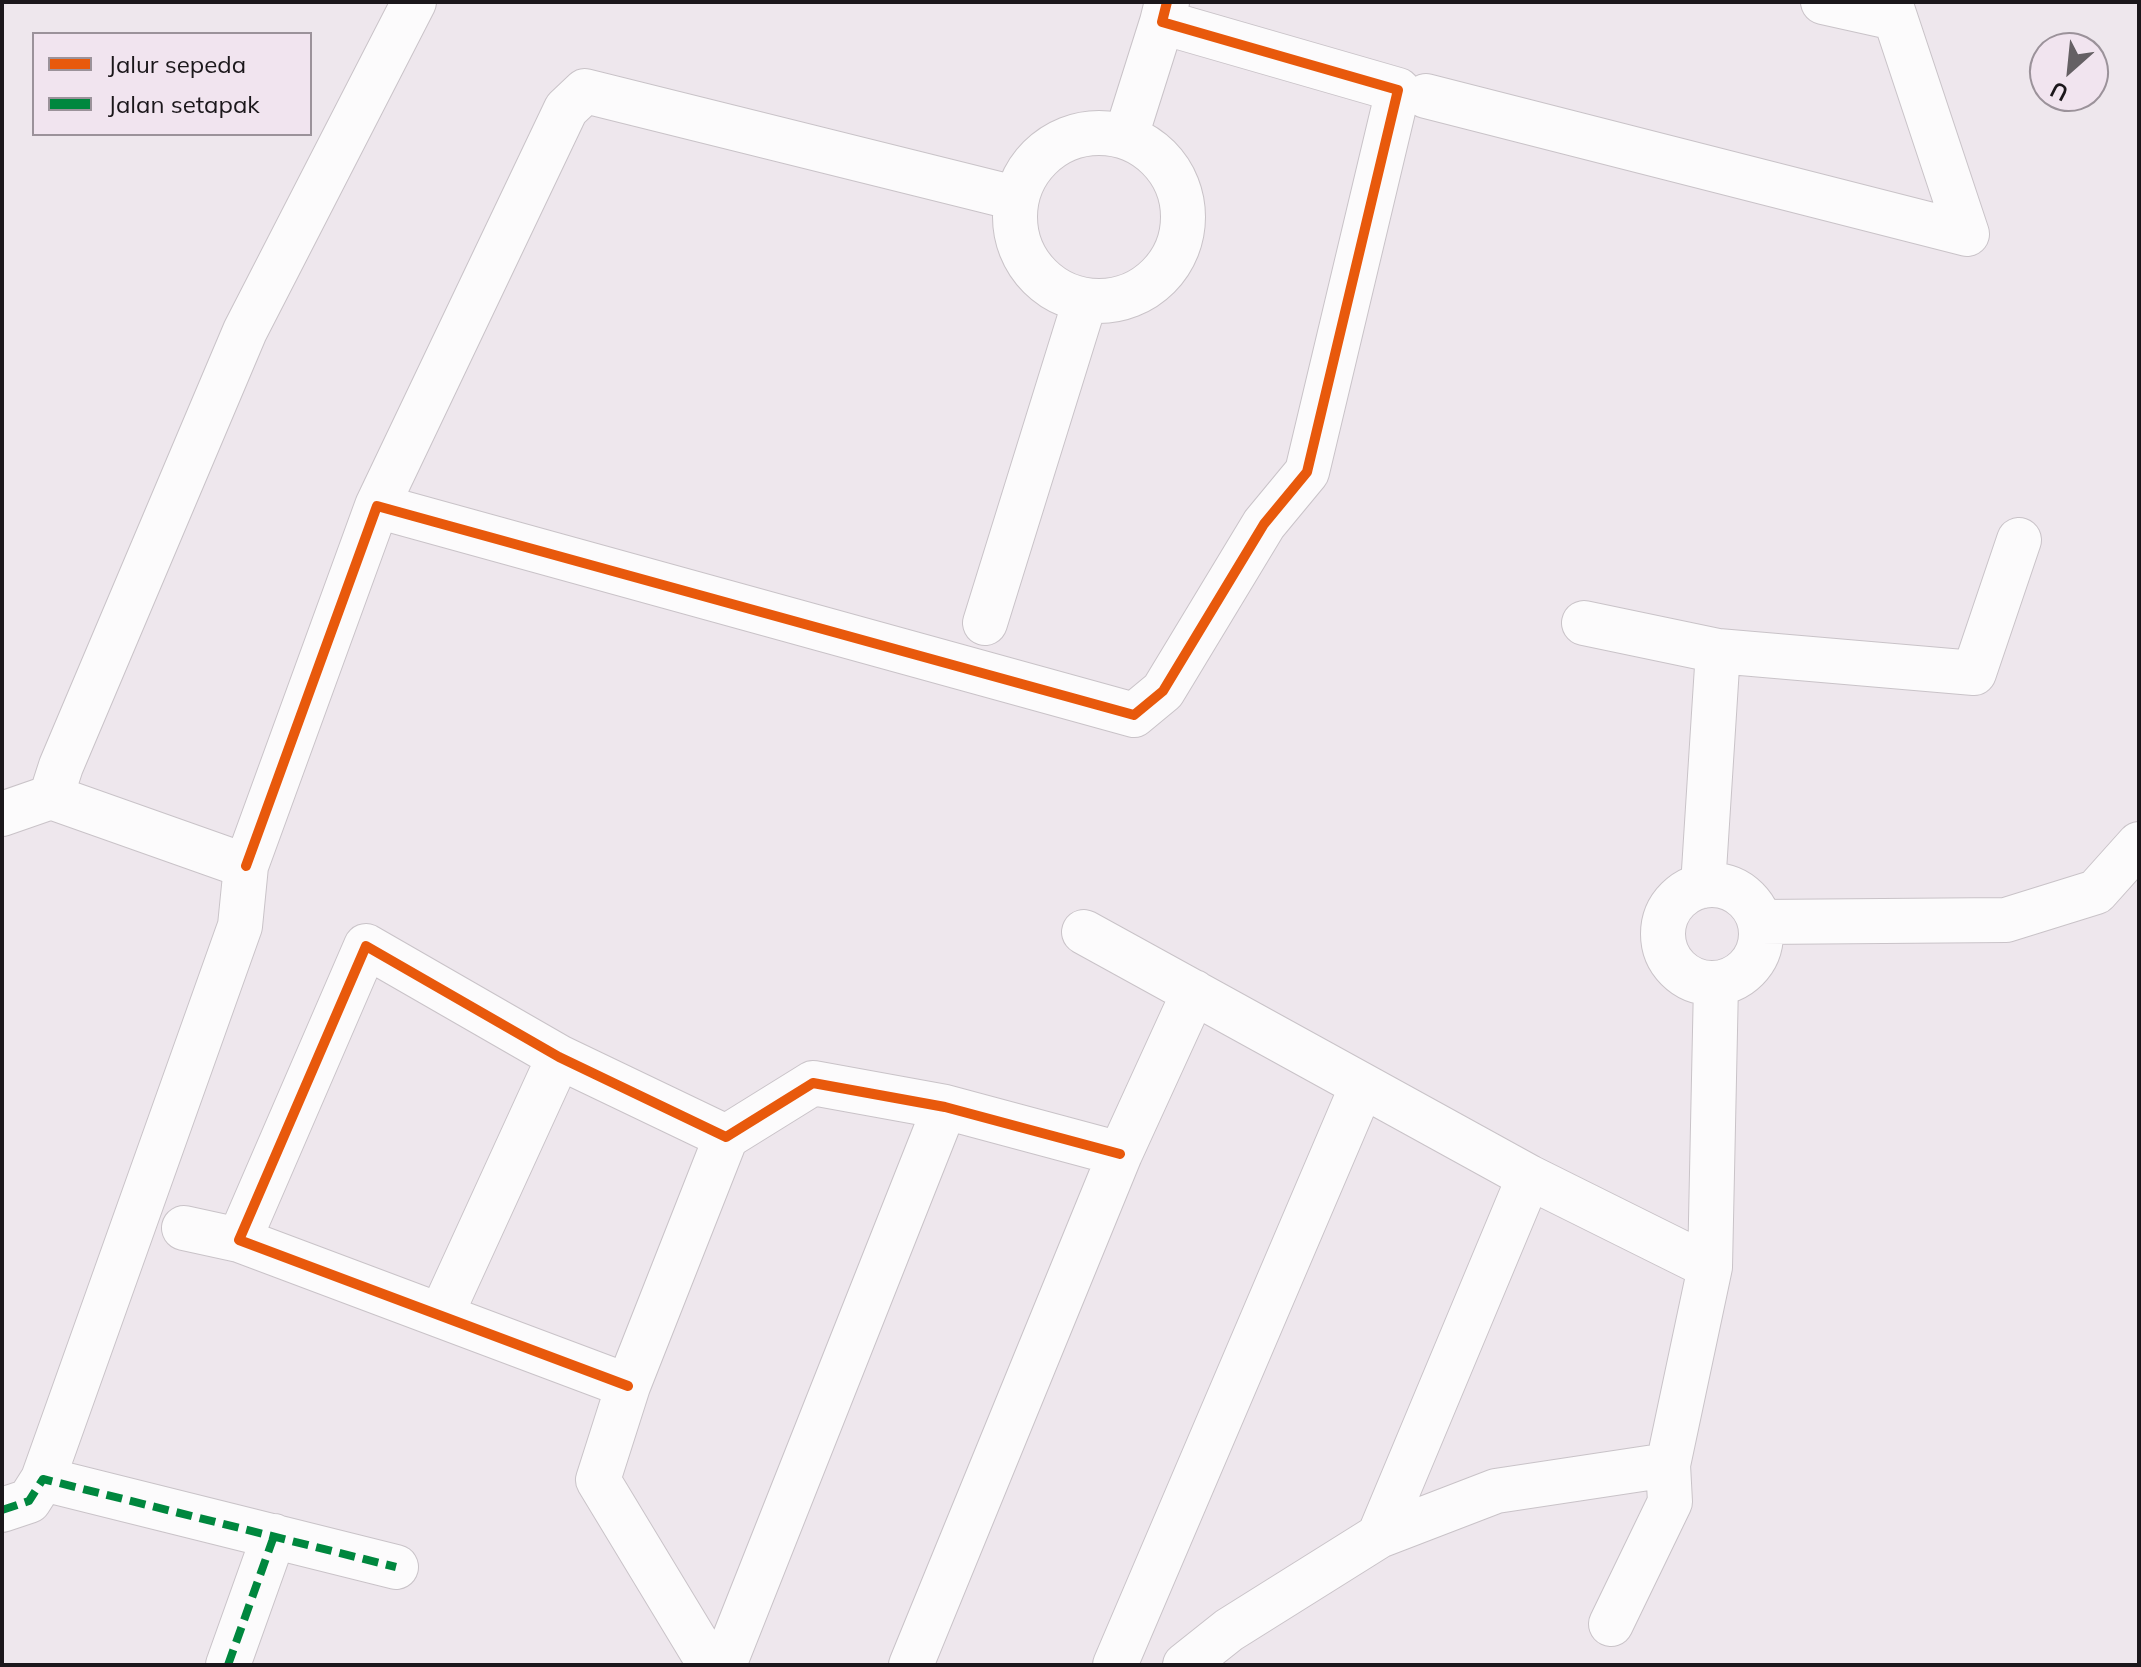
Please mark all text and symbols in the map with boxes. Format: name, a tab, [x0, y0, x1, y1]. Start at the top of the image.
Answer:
legend	[32, 32, 312, 136]
north arrow	[2029, 32, 2109, 112]
text: Jalur sepeda	[108, 49, 246, 79]
text: U	[2045, 75, 2073, 108]
text: Jalan setapak	[108, 89, 260, 119]

